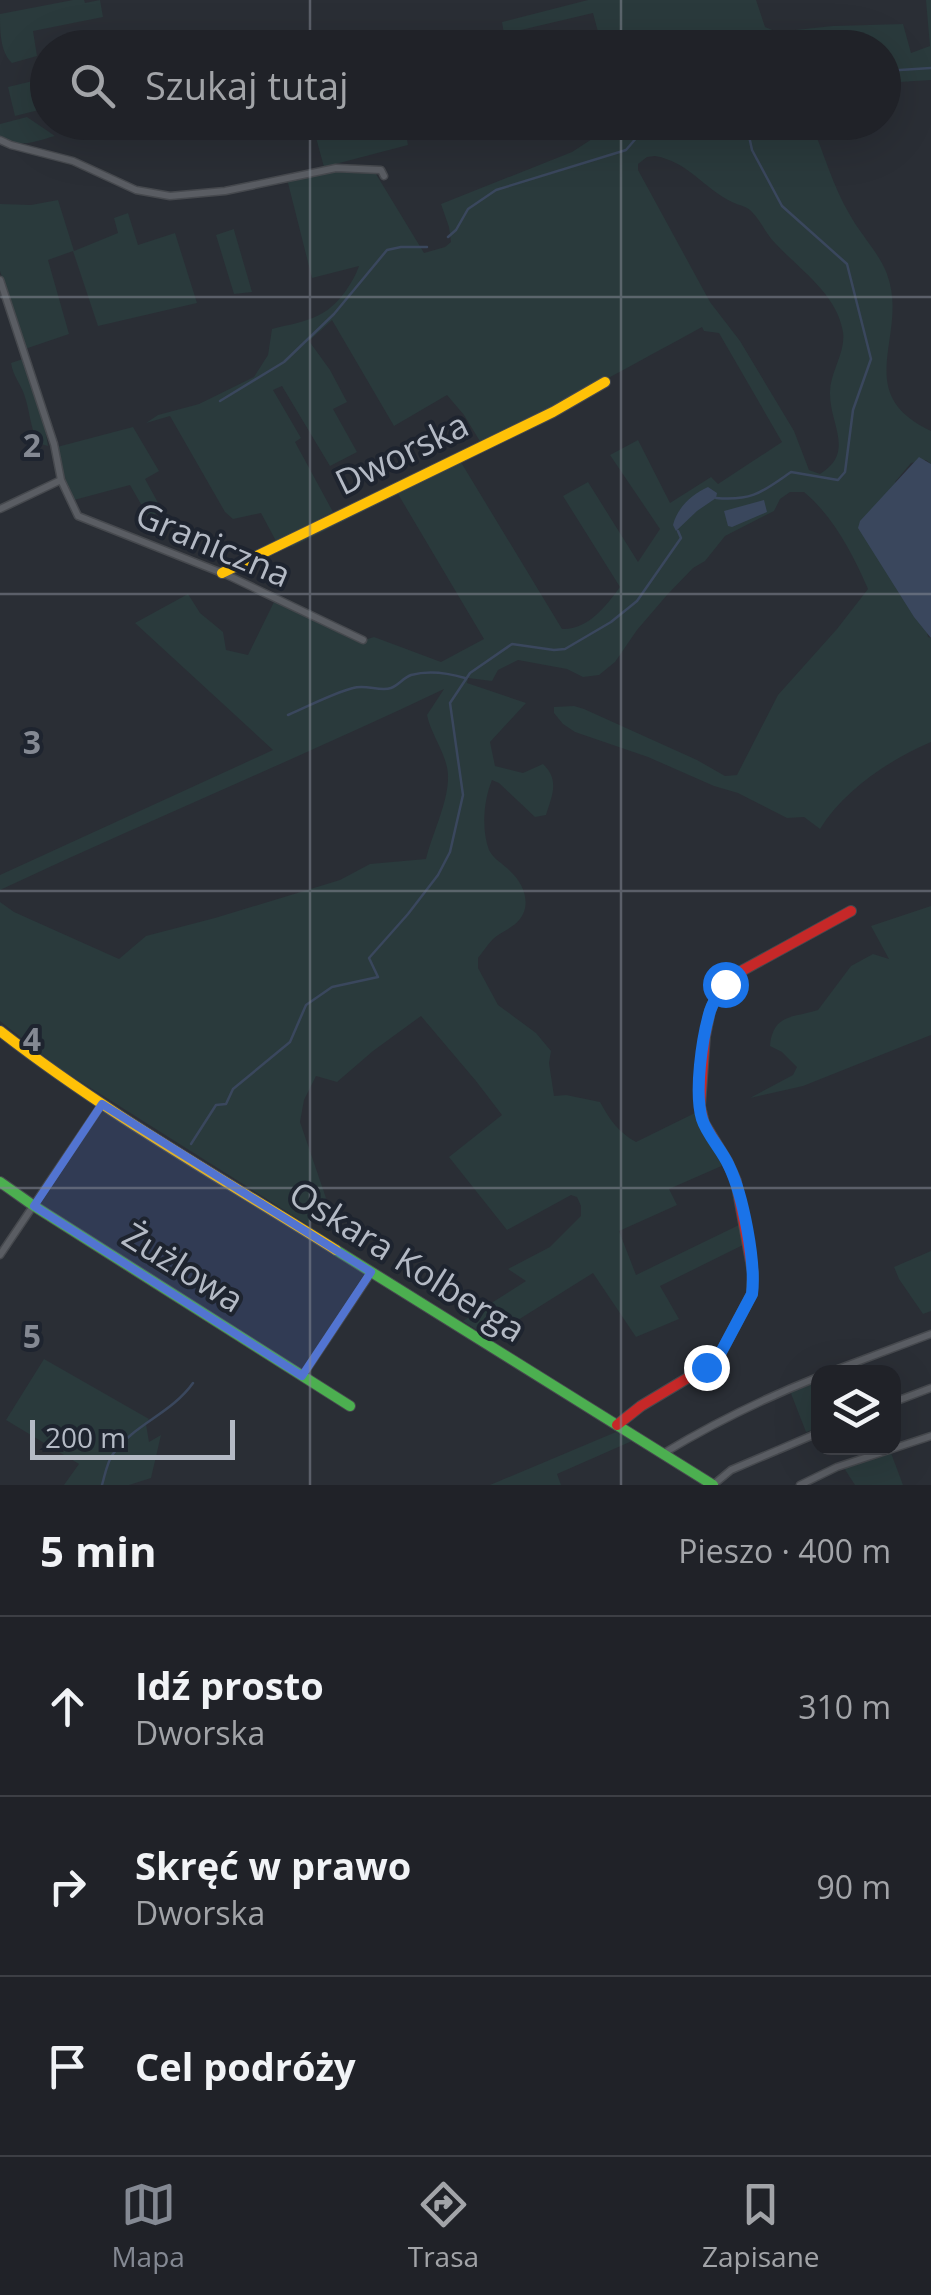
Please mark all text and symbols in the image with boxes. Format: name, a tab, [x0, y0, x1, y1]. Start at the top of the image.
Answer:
search box	[30, 30, 901, 140]
icon: search	[65, 58, 120, 113]
text: Szukaj tutaj	[145, 59, 349, 111]
street label: Dworska	[327, 400, 476, 505]
text: 2	[23, 423, 41, 466]
street label: Graniczna	[129, 490, 298, 597]
text: 3	[23, 720, 41, 763]
route start	[703, 962, 749, 1008]
text: 4	[23, 1017, 41, 1060]
street label: Oskara Kolberga	[281, 1169, 535, 1352]
street label: Żużlowa	[114, 1211, 253, 1322]
text: 5	[23, 1314, 41, 1357]
route end	[684, 1345, 730, 1391]
map controls	[811, 1365, 901, 1455]
button: layers	[811, 1365, 901, 1455]
scale bar	[30, 1415, 235, 1460]
text: 200 m	[45, 1418, 126, 1456]
text: 5 min	[40, 1522, 157, 1579]
text: Pieszo · 400 m	[678, 1529, 891, 1572]
text: Idź prosto	[135, 1659, 324, 1711]
icon: ahead	[40, 1679, 95, 1734]
text: 310 m	[798, 1685, 891, 1728]
text: Dworska	[135, 1711, 265, 1754]
text: Skręć w prawo	[135, 1839, 411, 1891]
icon: right	[40, 1859, 95, 1914]
text: 90 m	[816, 1865, 891, 1908]
text: Dworska	[135, 1891, 265, 1934]
icon: arrive	[40, 2039, 95, 2094]
text: Cel podróży	[135, 2040, 356, 2092]
tab: Mapa	[111, 2177, 185, 2275]
tab: Trasa	[408, 2177, 479, 2275]
tab: Zapisane	[702, 2177, 820, 2275]

